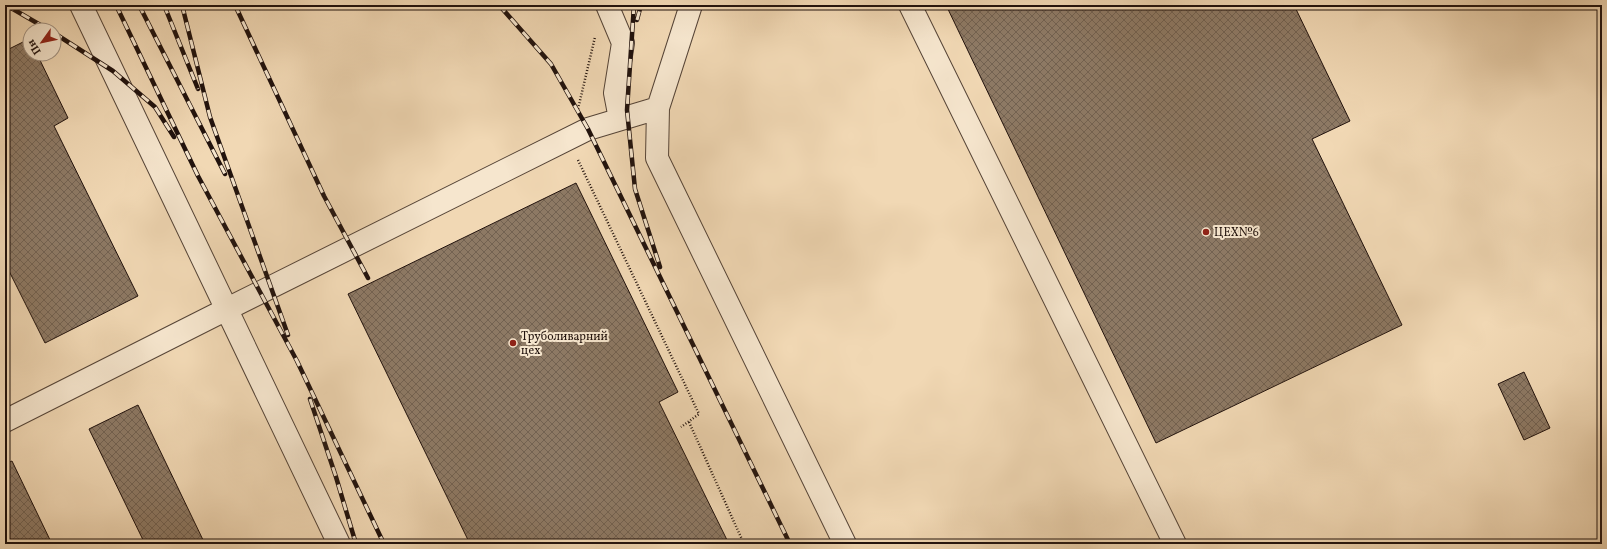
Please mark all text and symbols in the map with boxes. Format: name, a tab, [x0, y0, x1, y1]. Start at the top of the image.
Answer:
north arrow	[22, 22, 62, 62]
text: Пн	[24, 36, 45, 57]
place label: ЦЕХ№6	[1214, 225, 1259, 241]
marker: ЦЕХ№6	[1201, 227, 1211, 237]
place label: Труболиварний цех	[521, 329, 608, 359]
marker: Труболиварний цех	[508, 338, 518, 348]

